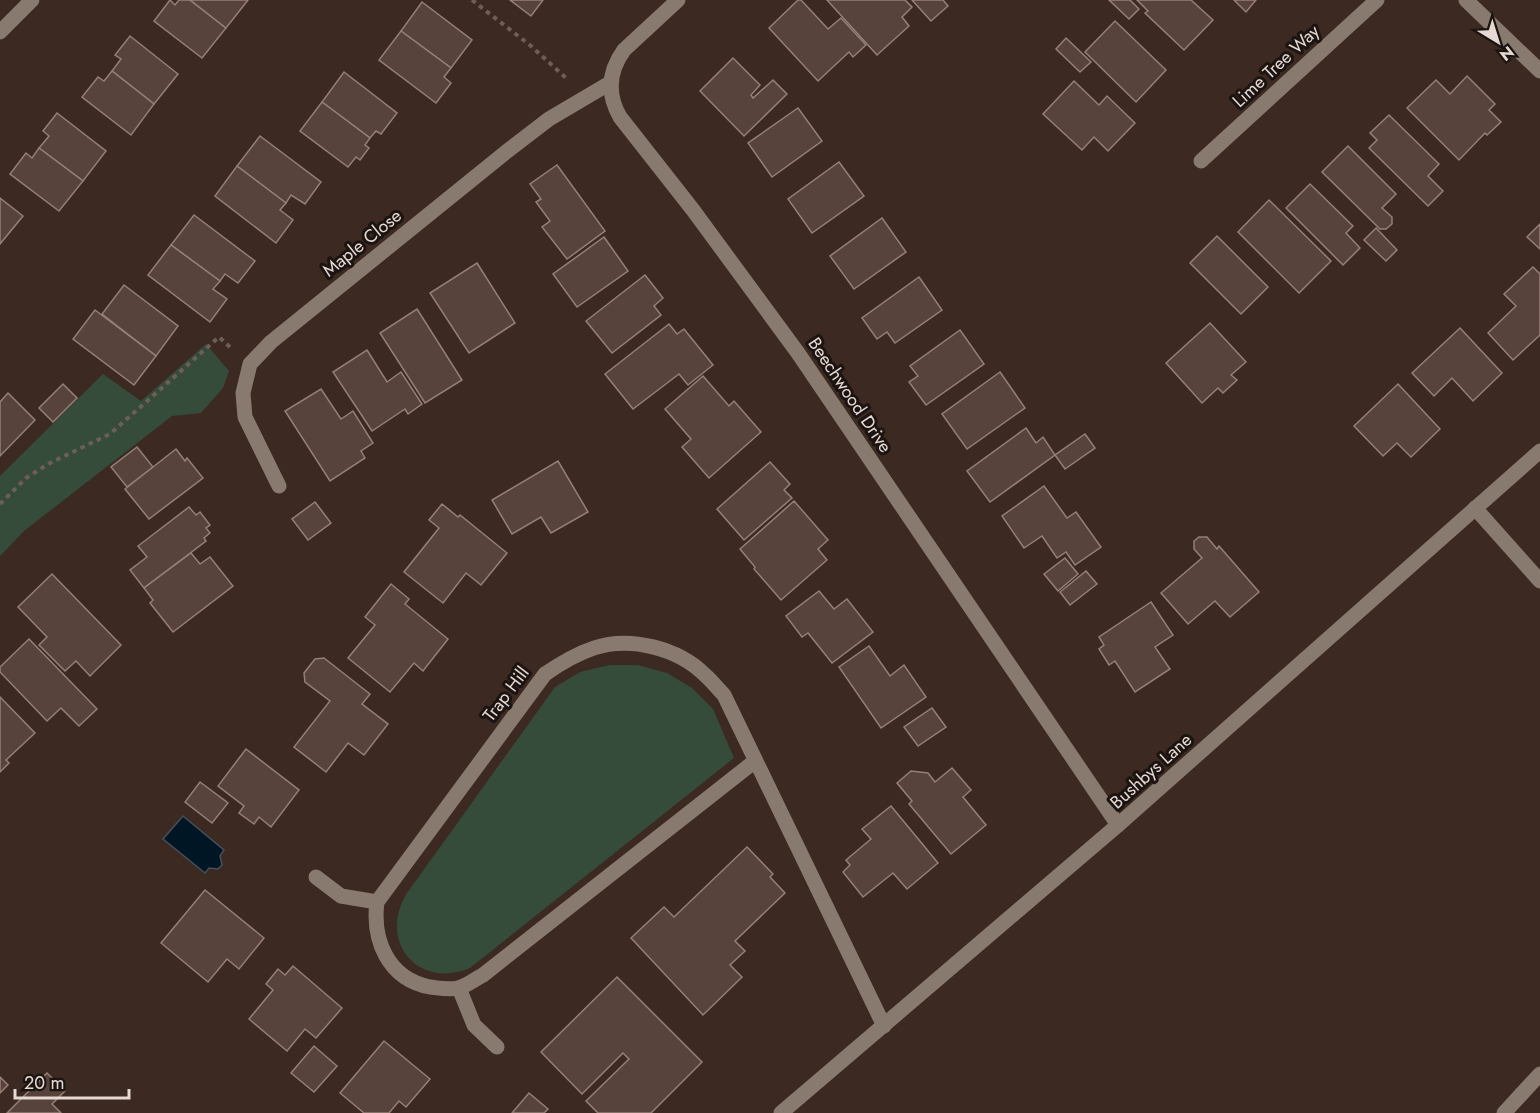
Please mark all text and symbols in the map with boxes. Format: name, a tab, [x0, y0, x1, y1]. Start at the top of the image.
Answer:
north arrow	[1468, 12, 1528, 72]
street label: Lime Tree Way	[1227, 19, 1325, 113]
text: N	[1495, 40, 1519, 66]
street label: Maple Close	[317, 203, 407, 283]
street label: Beechwood Drive	[802, 332, 898, 458]
street label: Trap Hill	[477, 661, 535, 727]
street label: Bushbys Lane	[1104, 727, 1198, 815]
scale bar	[15, 1062, 129, 1100]
text: 20 m	[24, 1070, 64, 1096]

